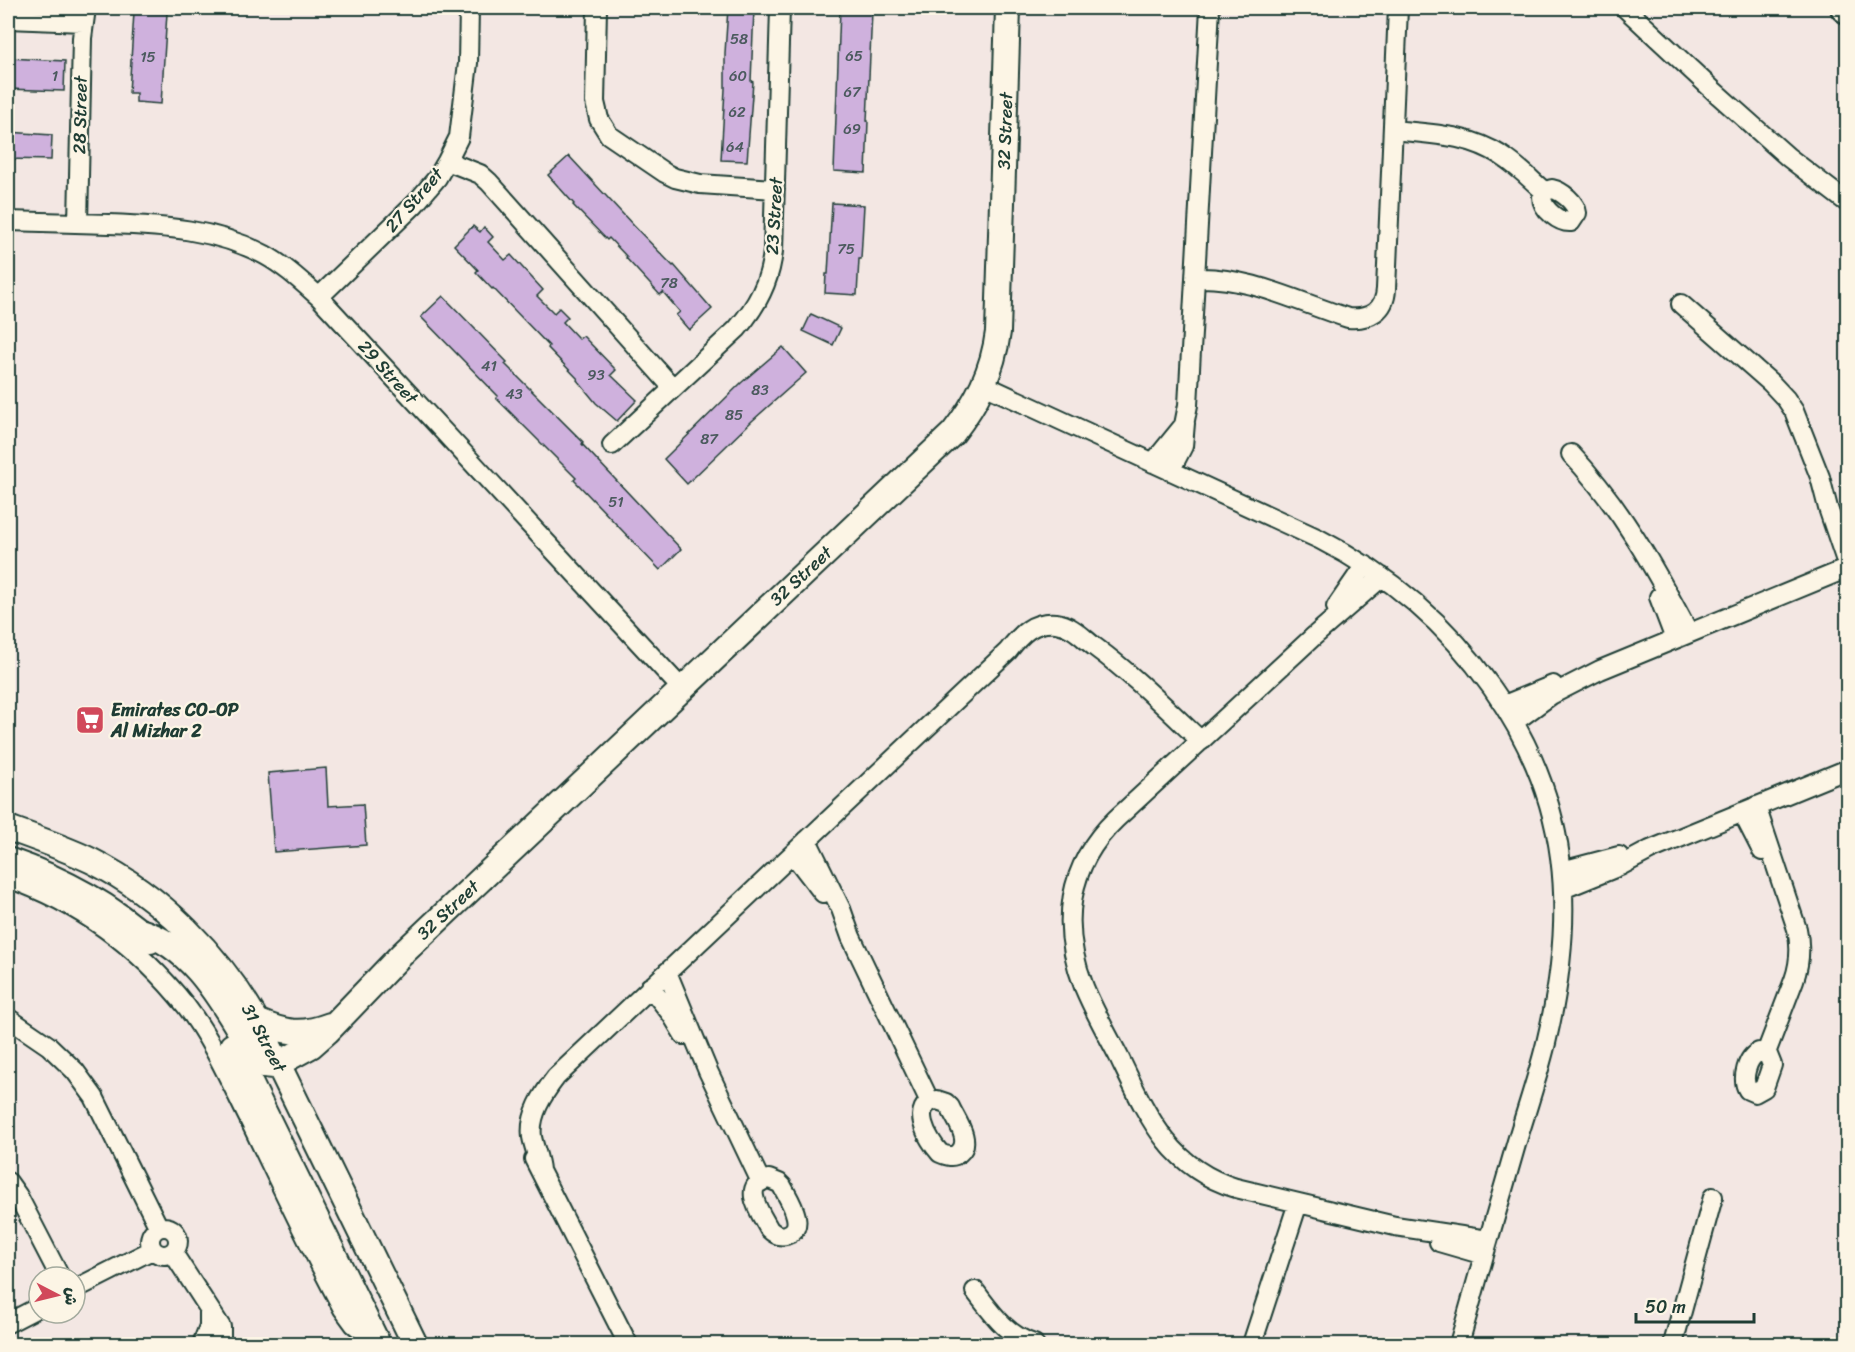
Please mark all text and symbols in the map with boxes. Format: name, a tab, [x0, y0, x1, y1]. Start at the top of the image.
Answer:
house number: 58	[730, 26, 748, 52]
house number: 65	[845, 43, 863, 69]
house number: 15	[140, 44, 156, 70]
house number: 1	[52, 63, 58, 89]
house number: 60	[729, 63, 747, 89]
street label: 28 Street	[63, 75, 97, 154]
house number: 67	[843, 79, 862, 105]
street label: 32 Street	[988, 91, 1022, 170]
house number: 62	[728, 99, 746, 125]
house number: 69	[843, 116, 861, 142]
house number: 64	[726, 134, 744, 160]
street label: 27 Street	[376, 160, 452, 240]
street label: 23 Street	[756, 176, 792, 255]
house number: 75	[837, 236, 855, 262]
house number: 78	[660, 270, 678, 296]
street label: 29 Street	[350, 332, 427, 412]
house number: 41	[481, 353, 497, 379]
house number: 93	[587, 362, 605, 388]
house number: 83	[751, 377, 769, 403]
house number: 43	[505, 381, 523, 407]
house number: 85	[725, 402, 743, 428]
house number: 87	[700, 426, 719, 452]
house number: 51	[608, 489, 624, 515]
street label: 32 Street	[762, 537, 841, 614]
place label: Emirates CO-OP Al Mizhar 2	[110, 694, 239, 747]
supermarket icon: Emirates CO-OP Al Mizhar 2	[74, 704, 106, 736]
street label: 32 Street	[409, 871, 488, 948]
street label: 31 Street	[232, 998, 296, 1079]
north arrow	[27, 1265, 87, 1325]
text: ش	[56, 1286, 87, 1307]
scale bar	[1636, 1286, 1754, 1324]
text: 50 m	[1645, 1291, 1686, 1323]

